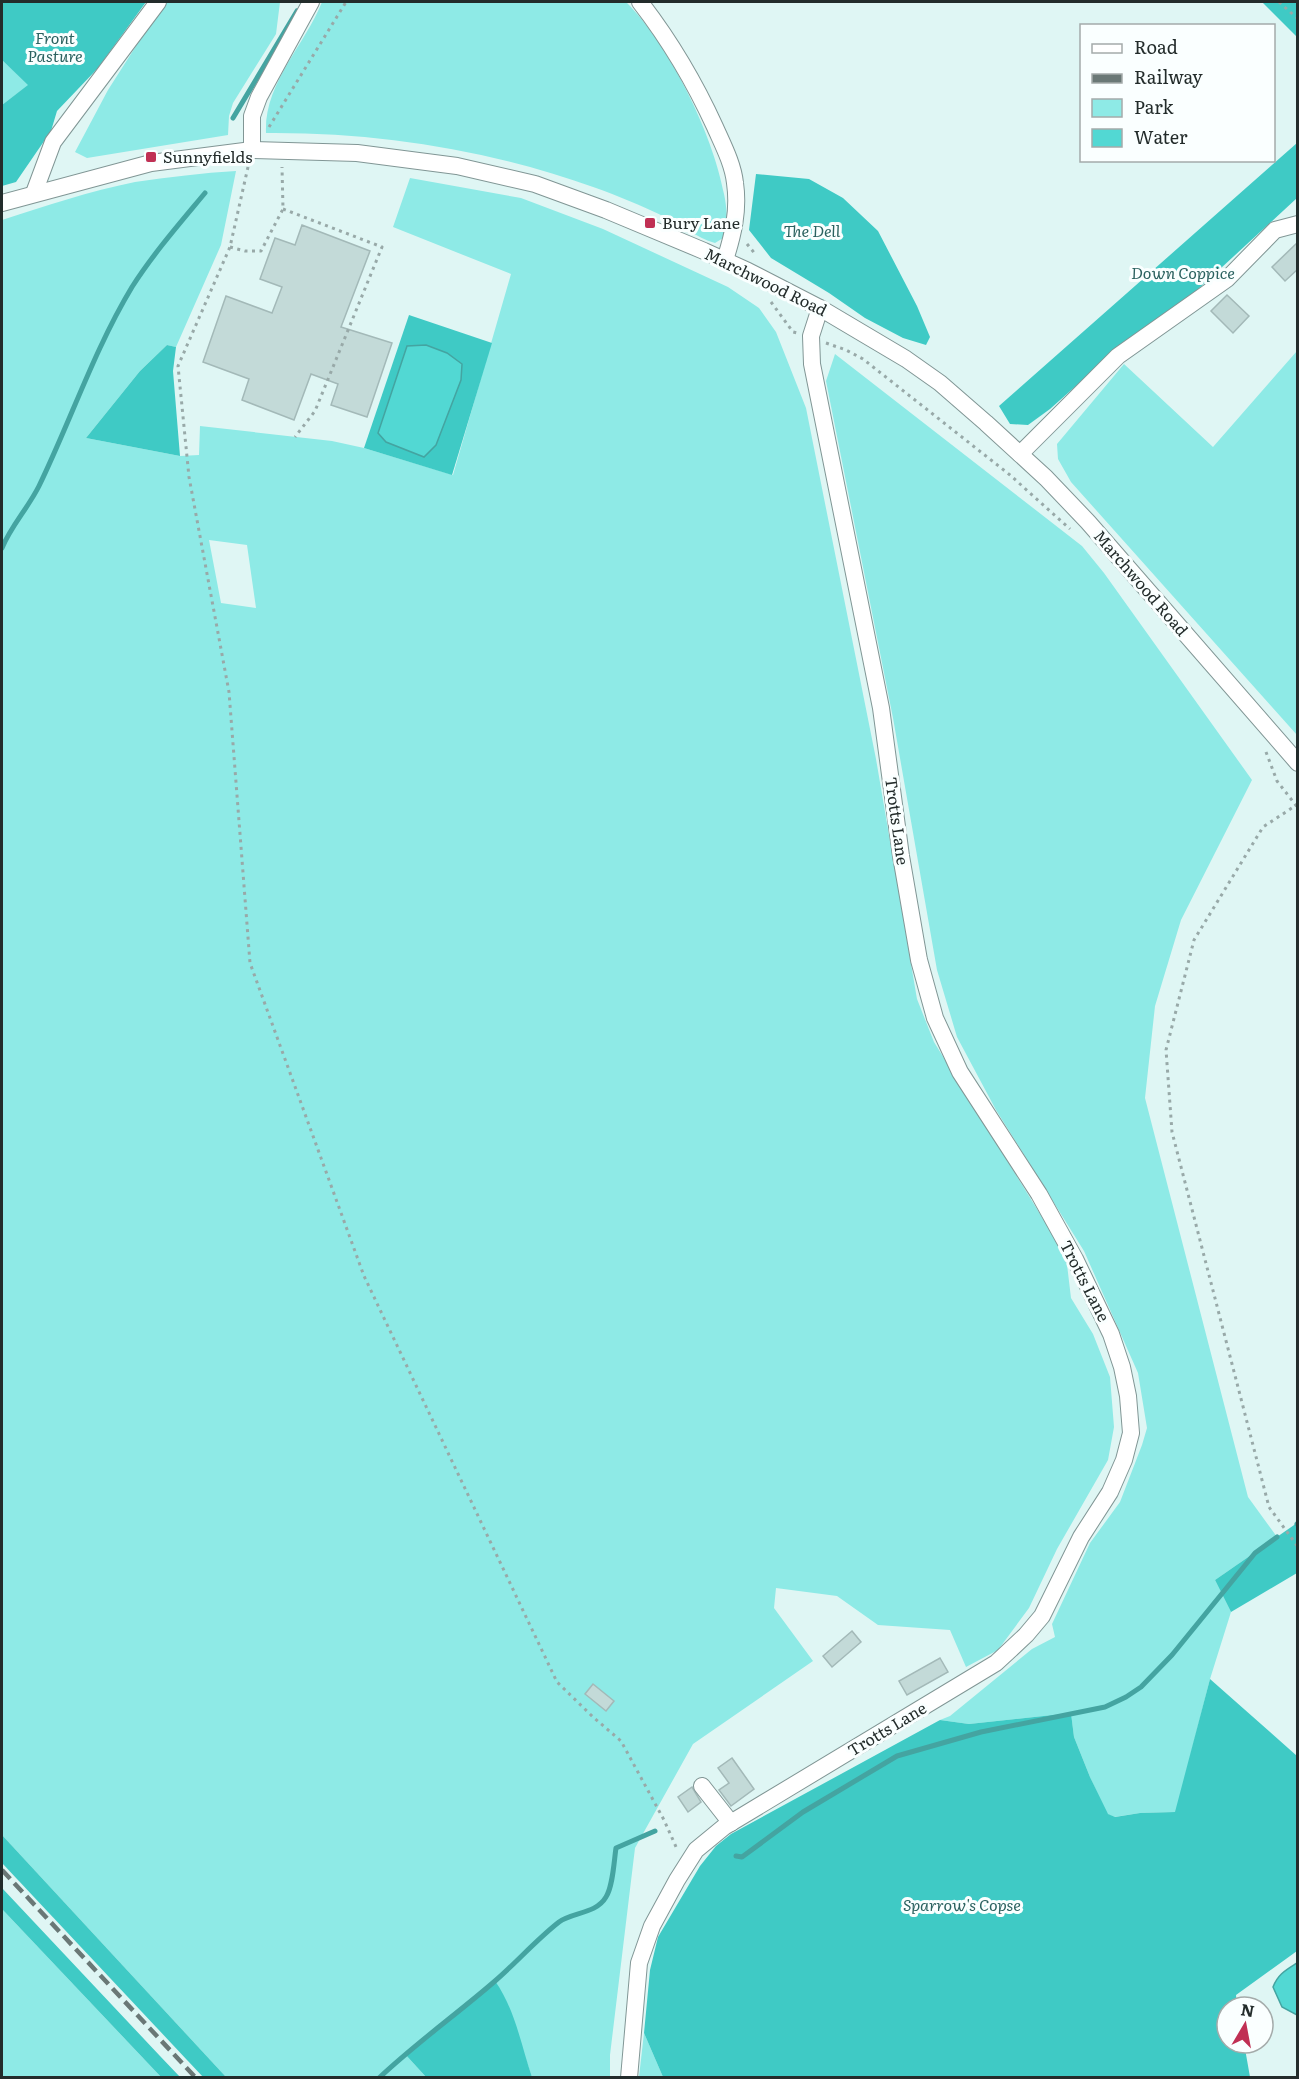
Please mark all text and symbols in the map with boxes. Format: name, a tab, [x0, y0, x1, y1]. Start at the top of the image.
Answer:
legend	[1080, 24, 1275, 162]
park label: Front Pasture	[27, 25, 83, 67]
text: Road	[1134, 33, 1178, 60]
text: Railway	[1134, 63, 1203, 90]
text: Park	[1134, 93, 1175, 120]
text: Water	[1134, 123, 1188, 150]
place label: Sunnyfields	[163, 144, 252, 168]
marker: Sunnyfields	[144, 150, 158, 164]
place label: Bury Lane	[662, 210, 740, 234]
marker: Bury Lane	[643, 216, 657, 230]
park label: The Dell	[784, 218, 841, 242]
street label: Marchwood Road	[701, 241, 832, 321]
park label: Down Coppice	[1131, 260, 1235, 284]
street label: Marchwood Road	[1089, 524, 1195, 641]
street label: Trotts Lane	[880, 775, 916, 866]
street label: Trotts Lane	[1055, 1236, 1117, 1325]
street label: Trotts Lane	[842, 1695, 931, 1761]
park label: Sparrow's Copse	[903, 1892, 1021, 1916]
north arrow	[1215, 1995, 1275, 2055]
text: N	[1239, 1996, 1256, 2022]

